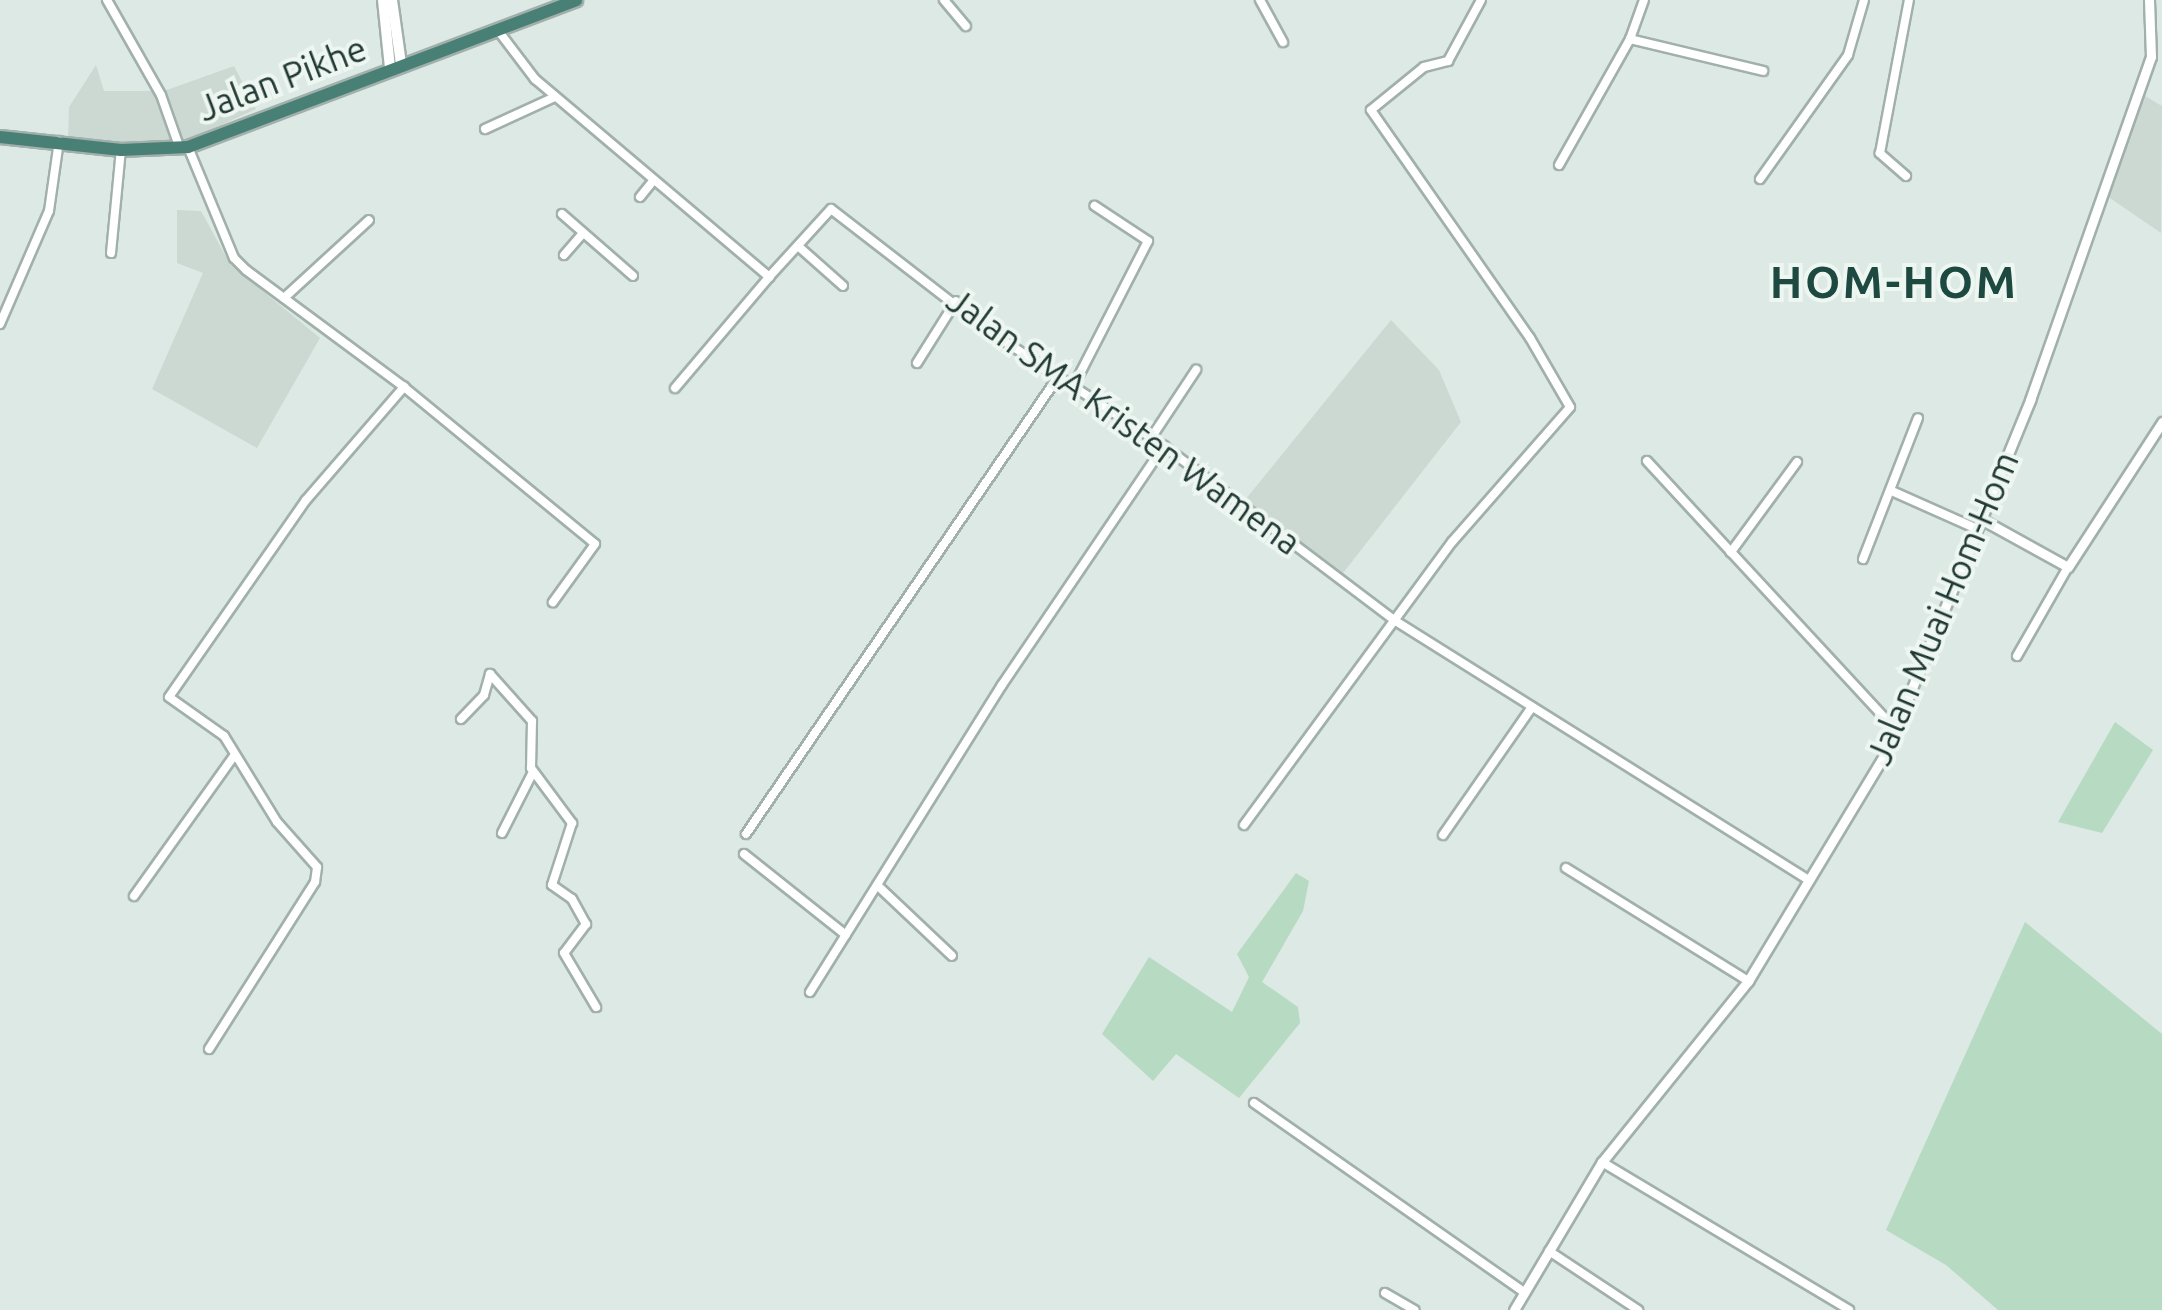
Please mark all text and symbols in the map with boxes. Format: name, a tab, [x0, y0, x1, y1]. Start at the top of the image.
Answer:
street label: Jalan Pikhe	[192, 27, 372, 129]
district label: HOM-HOM	[1770, 255, 2018, 309]
street label: Jalan SMA Kristen Wamena	[939, 279, 1309, 563]
street label: Jalan Muai Hom-Hom	[1857, 445, 2027, 771]

